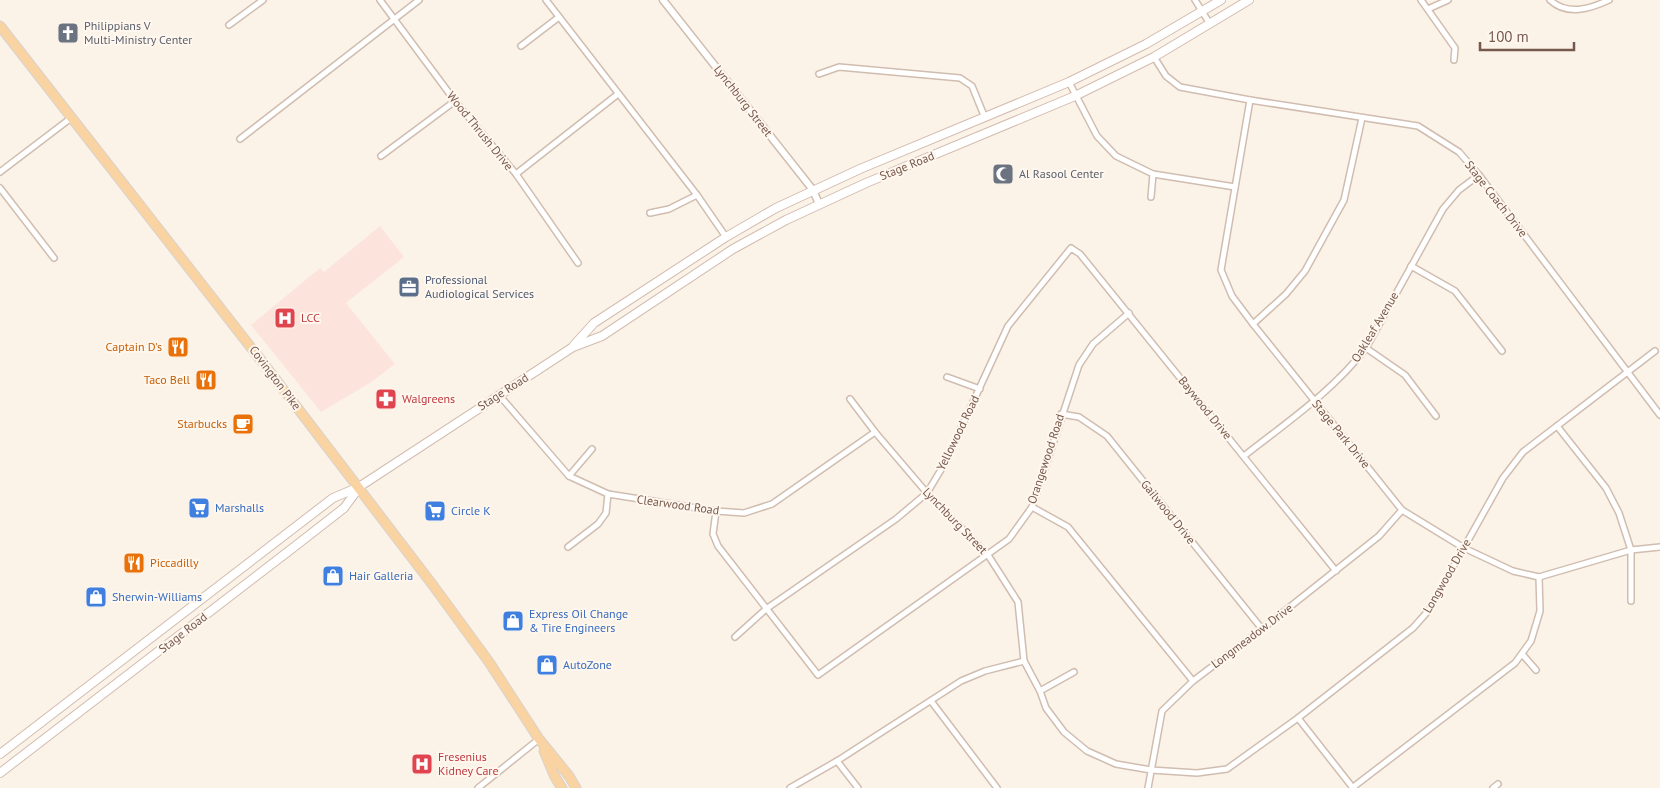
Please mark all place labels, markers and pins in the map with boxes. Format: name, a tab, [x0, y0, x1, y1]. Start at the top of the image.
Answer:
place label: Philippians V Multi-Ministry Center	[84, 18, 192, 47]
church icon: Philippians V Multi-Ministry Center	[56, 21, 80, 45]
mosque icon: Al Rasool Center	[991, 162, 1015, 186]
place label: Al Rasool Center	[1019, 166, 1104, 181]
place label: Professional Audiological Services	[425, 272, 534, 301]
office icon: Professional Audiological Services	[397, 275, 421, 299]
hospital icon: LCC	[273, 306, 297, 330]
place label: LCC	[301, 310, 320, 325]
restaurant icon: Captain D's	[166, 335, 190, 359]
place label: Captain D's	[106, 339, 162, 354]
restaurant icon: Taco Bell	[194, 368, 218, 392]
place label: Taco Bell	[144, 372, 190, 387]
pharmacy icon: Walgreens	[374, 387, 398, 411]
place label: Walgreens	[402, 391, 455, 406]
cafe icon: Starbucks	[231, 412, 255, 436]
place label: Starbucks	[177, 416, 227, 431]
supermarket icon: Marshalls	[187, 496, 211, 520]
supermarket icon: Circle K	[423, 499, 447, 523]
place label: Marshalls	[215, 500, 264, 515]
place label: Circle K	[451, 503, 491, 518]
restaurant icon: Piccadilly	[122, 551, 146, 575]
place label: Piccadilly	[150, 555, 199, 570]
shop icon: Hair Galleria	[321, 564, 345, 588]
place label: Hair Galleria	[349, 568, 413, 583]
shop icon: Sherwin-Williams	[84, 585, 108, 609]
place label: Sherwin-Williams	[112, 589, 202, 604]
place label: Express Oil Change & Tire Engineers	[529, 606, 628, 635]
shop icon: Express Oil Change & Tire Engineers	[501, 609, 525, 633]
shop icon: AutoZone	[535, 653, 559, 677]
place label: AutoZone	[563, 657, 612, 672]
place label: Fresenius Kidney Care	[438, 749, 499, 778]
hospital icon: Fresenius Kidney Care	[410, 752, 434, 776]

